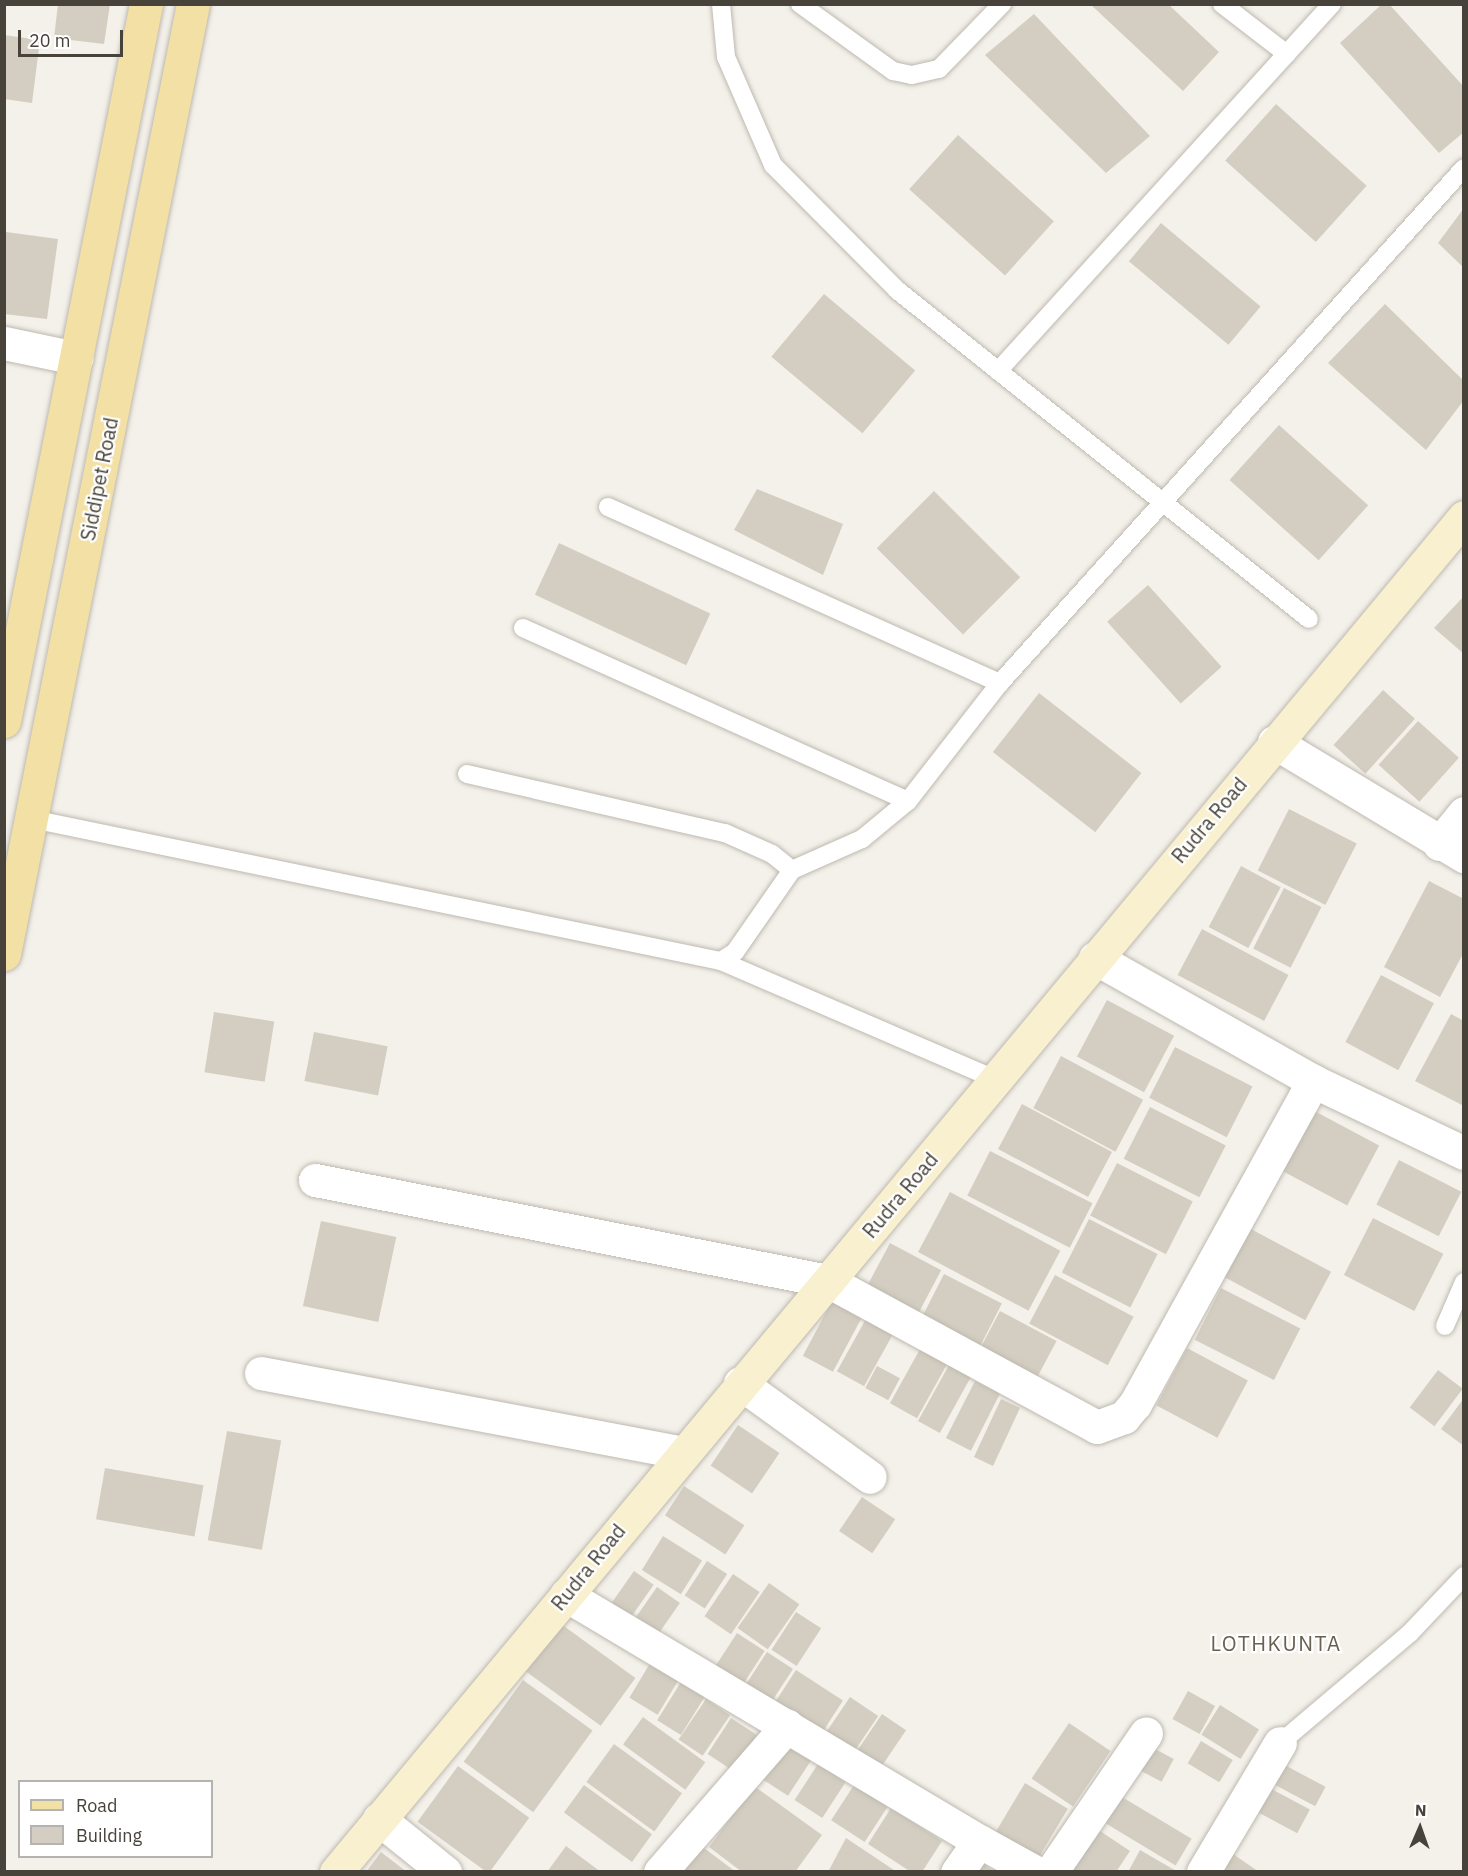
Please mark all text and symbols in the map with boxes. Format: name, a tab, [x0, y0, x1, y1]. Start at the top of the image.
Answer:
scale bar	[21, 18, 126, 56]
text: 20 m	[29, 29, 71, 52]
street label: Siddipet Road	[75, 415, 123, 543]
street label: Rudra Road	[1166, 772, 1252, 868]
street label: Rudra Road	[857, 1147, 943, 1243]
street label: Rudra Road	[546, 1519, 630, 1615]
district label: LOTHKUNTA	[1210, 1630, 1342, 1656]
legend	[18, 1780, 213, 1858]
text: Road	[76, 1794, 117, 1817]
north arrow	[1390, 1798, 1450, 1858]
text: N	[1414, 1800, 1427, 1820]
text: Building	[76, 1824, 142, 1847]

